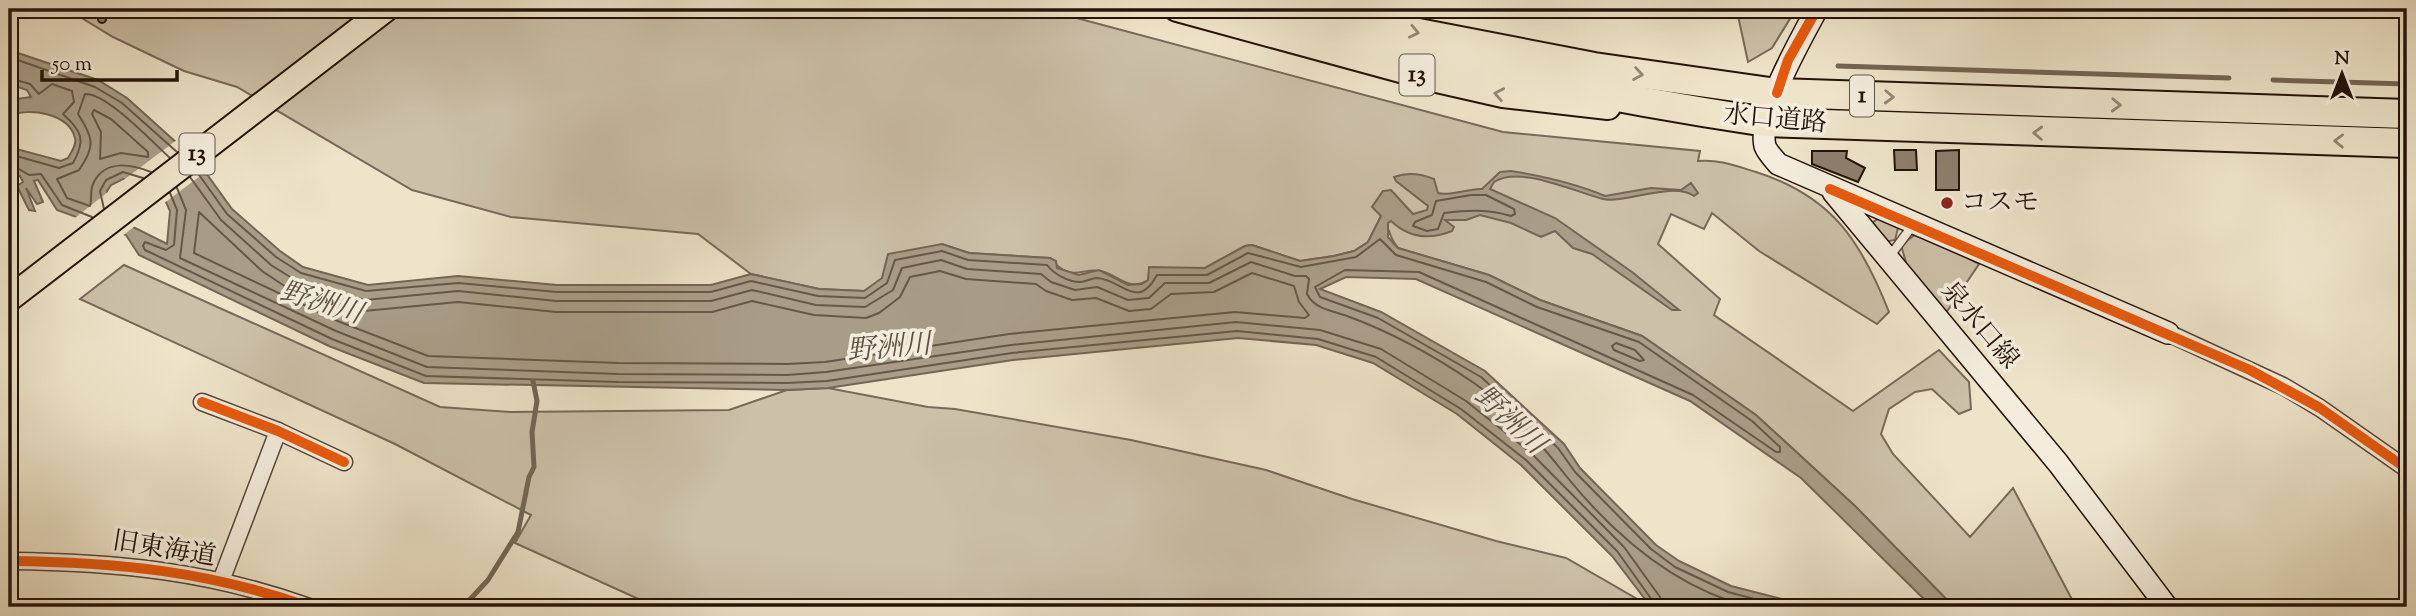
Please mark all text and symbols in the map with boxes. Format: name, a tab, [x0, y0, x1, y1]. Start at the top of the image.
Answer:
one-way arrow	[1408, 24, 1420, 39]
scale bar	[42, 38, 177, 82]
north arrow	[2308, 38, 2378, 108]
text: N	[2334, 46, 2350, 73]
text: 50 m	[51, 50, 92, 80]
road number: 13	[1400, 54, 1434, 96]
one-way arrow	[1632, 66, 1644, 81]
road number: 1	[1850, 76, 1874, 116]
one-way arrow	[1493, 87, 1505, 102]
one-way arrow	[1883, 90, 1894, 105]
street label: 水口道路	[1722, 97, 1828, 143]
one-way arrow	[2111, 97, 2122, 112]
one-way arrow	[2032, 126, 2043, 141]
road number: 13	[180, 134, 214, 174]
one-way arrow	[2333, 134, 2344, 149]
place label: コスモ	[1961, 185, 2039, 222]
marker: コスモ	[1939, 195, 1955, 211]
water label: 野洲川	[275, 273, 370, 336]
street label: 泉水口線	[1931, 274, 2027, 378]
water label: 野洲川	[845, 325, 936, 373]
water label: 野洲川	[1465, 378, 1556, 466]
street label: 旧東海道	[110, 524, 218, 576]

